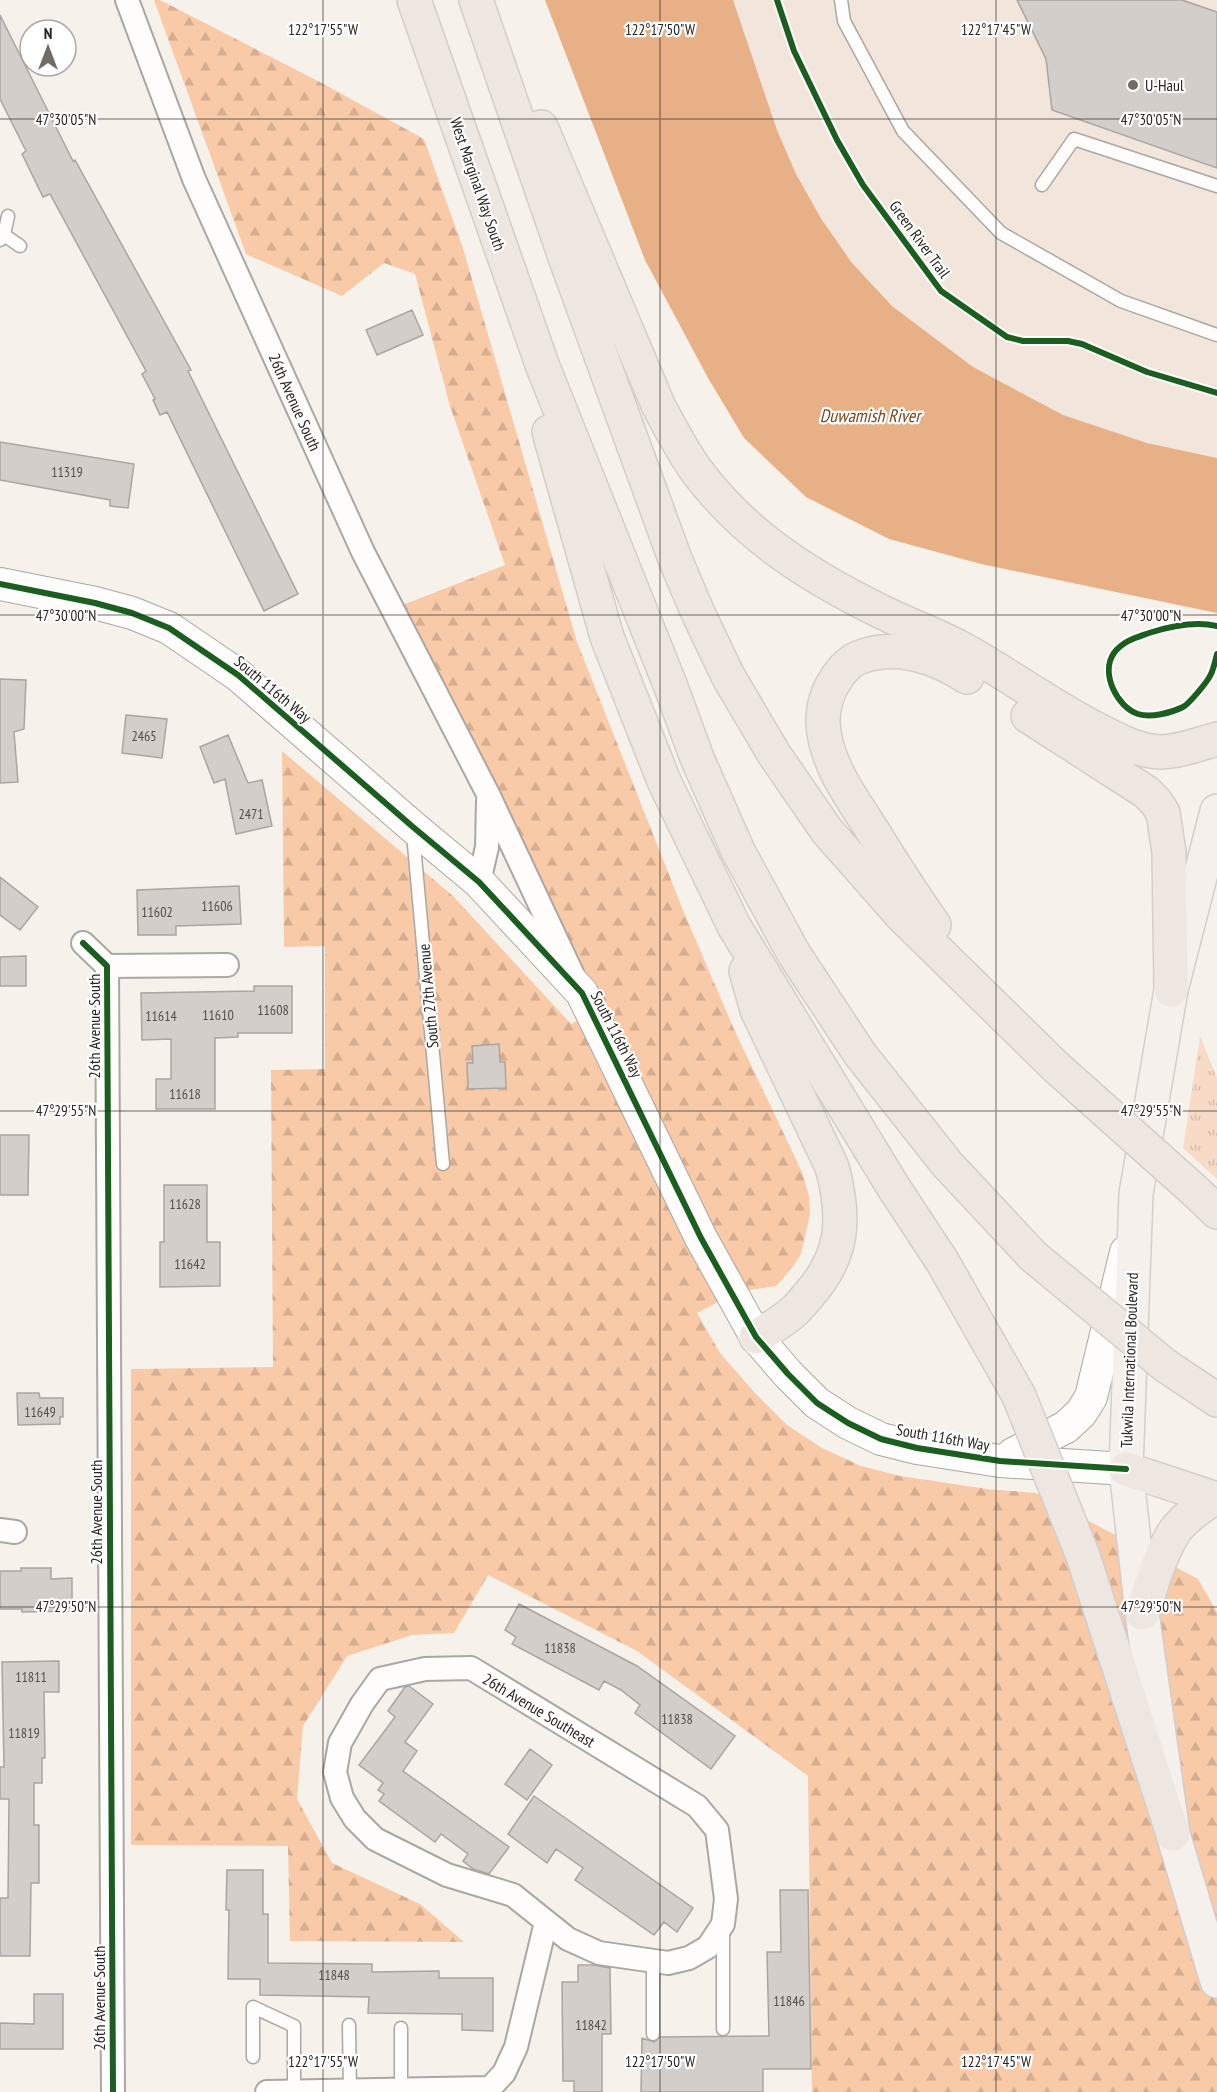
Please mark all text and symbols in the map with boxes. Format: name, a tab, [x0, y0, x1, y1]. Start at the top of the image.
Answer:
north arrow	[18, 18, 78, 78]
text: 122°17'55"W	[288, 20, 358, 39]
text: 122°17'50"W	[625, 20, 695, 39]
text: 122°17'45"W	[961, 20, 1031, 39]
text: N	[44, 23, 52, 43]
place label: U-Haul	[1145, 75, 1184, 95]
marker: U-Haul	[1126, 78, 1140, 92]
text: 47°30'05"N	[36, 110, 96, 129]
text: 47°30'05"N	[1121, 110, 1181, 129]
street label: West Marginal Way South	[446, 115, 510, 253]
street label: Green River Trail	[885, 196, 955, 282]
street label: 26th Avenue South	[265, 350, 325, 454]
water label: Duwamish River	[820, 404, 923, 427]
house number: 11319	[51, 463, 83, 481]
text: 47°30'00"N	[36, 606, 96, 625]
text: 47°30'00"N	[1121, 606, 1181, 625]
street label: South 116th Way	[230, 651, 316, 727]
house number: 2465	[131, 727, 157, 745]
house number: 2471	[238, 805, 264, 823]
house number: 11606	[201, 897, 233, 915]
house number: 11602	[141, 903, 173, 921]
street label: South 27th Avenue	[413, 943, 443, 1049]
street label: 26th Avenue South	[84, 974, 104, 1078]
street label: South 116th Way	[587, 987, 647, 1081]
house number: 11608	[257, 1001, 289, 1019]
house number: 11610	[202, 1006, 234, 1024]
house number: 11614	[145, 1007, 177, 1025]
house number: 11618	[169, 1085, 201, 1103]
text: 47°29'55"N	[36, 1101, 96, 1120]
text: 47°29'55"N	[1121, 1101, 1181, 1120]
house number: 11628	[169, 1195, 201, 1213]
house number: 11642	[174, 1255, 206, 1273]
street label: Tukwila International Boulevard	[1116, 1272, 1142, 1448]
house number: 11649	[24, 1403, 56, 1421]
street label: South 116th Way	[895, 1419, 991, 1455]
street label: 26th Avenue South	[86, 1460, 106, 1564]
text: 47°29'50"N	[36, 1597, 96, 1616]
text: 47°29'50"N	[1121, 1597, 1181, 1616]
house number: 11838	[544, 1639, 576, 1657]
house number: 11811	[15, 1668, 47, 1686]
street label: 26th Avenue Southeast	[479, 1669, 599, 1752]
house number: 11838	[661, 1710, 693, 1728]
house number: 11819	[8, 1724, 40, 1742]
street label: 26th Avenue South	[89, 1946, 109, 2050]
house number: 11848	[318, 1966, 350, 1984]
house number: 11846	[773, 1992, 805, 2010]
house number: 11842	[575, 2016, 607, 2034]
text: 122°17'55"W	[288, 2052, 358, 2071]
text: 122°17'50"W	[625, 2052, 695, 2071]
text: 122°17'45"W	[961, 2052, 1031, 2071]

